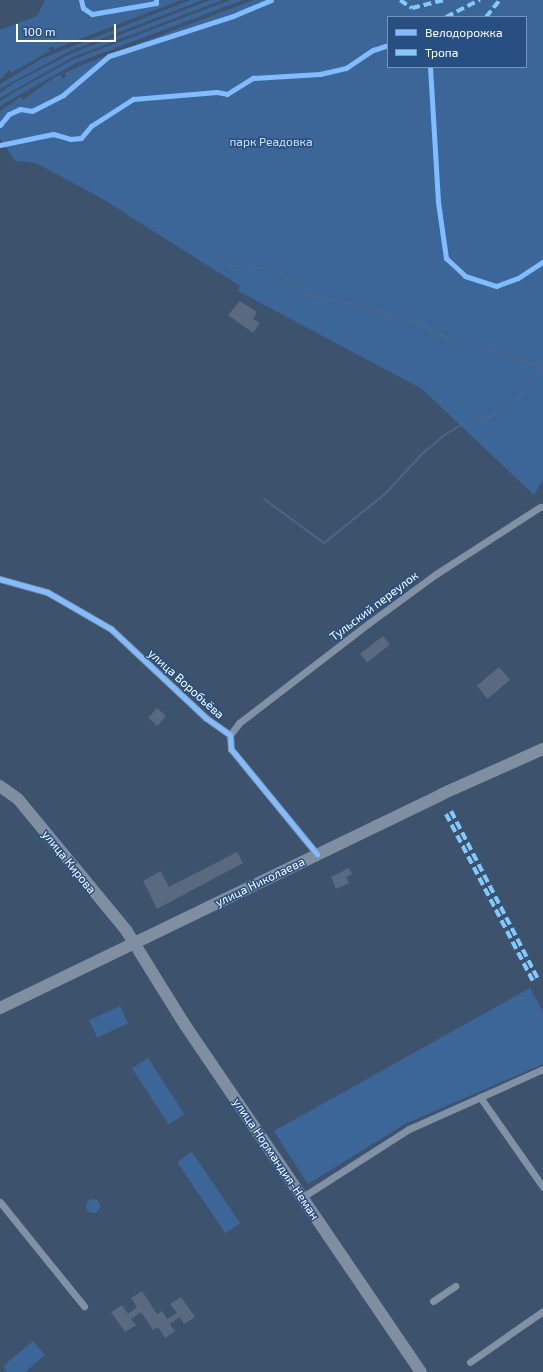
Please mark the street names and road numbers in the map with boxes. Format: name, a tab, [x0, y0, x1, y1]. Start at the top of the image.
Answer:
street label: Тульский переулок	[327, 568, 421, 644]
street label: улица Воробьёва	[145, 646, 227, 722]
street label: улица Кирова	[39, 827, 99, 897]
street label: улица Николаева	[213, 854, 307, 910]
street label: улица Нормандия-Неман	[230, 1095, 322, 1223]

